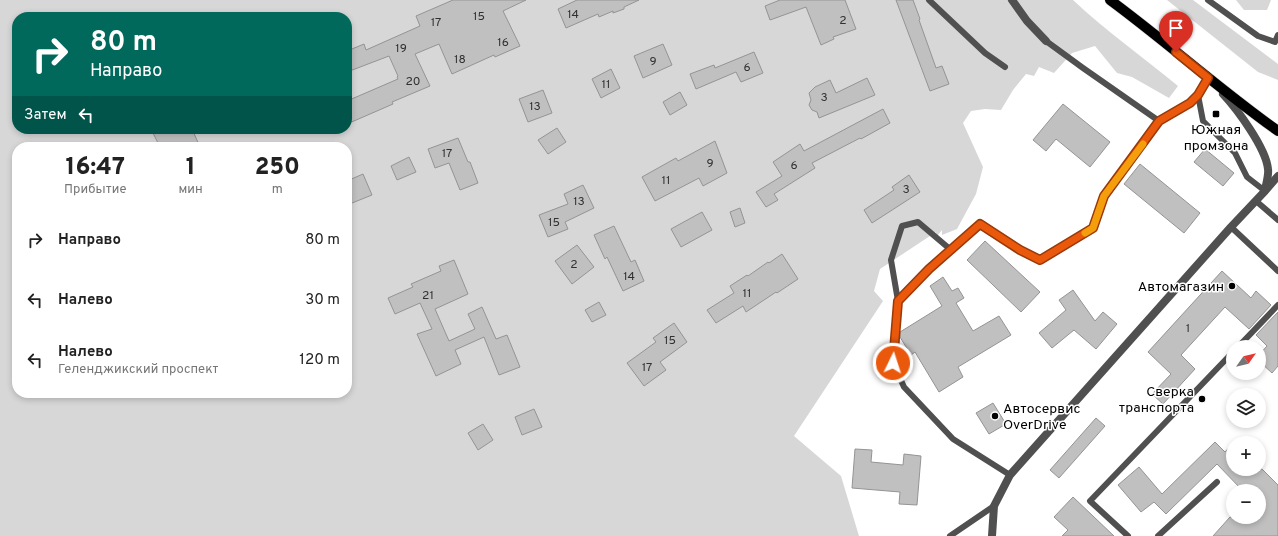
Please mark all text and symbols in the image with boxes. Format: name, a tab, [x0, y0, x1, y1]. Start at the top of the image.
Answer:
house number: 14	[567, 7, 579, 23]
house number: 15	[473, 9, 485, 25]
pin	[1159, 11, 1193, 52]
house number: 2	[839, 13, 847, 29]
house number: 17	[431, 15, 441, 31]
icon: arrive	[1165, 17, 1187, 39]
text: 80 m	[90, 25, 157, 61]
icon: right	[24, 28, 76, 80]
house number: 16	[497, 35, 509, 51]
house number: 19	[395, 41, 407, 57]
house number: 18	[454, 52, 466, 68]
house number: 9	[649, 54, 657, 70]
text: Направо	[90, 60, 162, 83]
house number: 6	[743, 60, 751, 76]
house number: 20	[405, 74, 421, 90]
house number: 11	[602, 77, 610, 93]
house number: 3	[820, 90, 828, 106]
house number: 13	[529, 99, 541, 115]
icon: left	[75, 104, 97, 126]
text: Затем	[24, 106, 67, 125]
marker: Южная промзона	[1211, 109, 1221, 119]
place label: Южная промзона	[1184, 122, 1248, 155]
house number: 17	[442, 146, 452, 162]
text: 16:47	[66, 153, 125, 183]
text: 1	[186, 153, 196, 183]
text: 250	[255, 153, 300, 183]
house number: 9	[706, 156, 714, 172]
house number: 6	[790, 158, 798, 174]
house number: 11	[662, 173, 670, 189]
text: Прибытие	[64, 182, 126, 198]
text: мин	[178, 182, 203, 198]
text: m	[272, 182, 283, 198]
house number: 3	[902, 182, 910, 198]
house number: 13	[573, 194, 585, 210]
house number: 15	[548, 215, 560, 231]
icon: right	[24, 229, 46, 251]
text: Направо	[58, 231, 121, 250]
text: 80 m	[305, 231, 340, 250]
house number: 2	[570, 257, 578, 273]
house number: 14	[623, 269, 635, 285]
place label: Автомагазин	[1138, 279, 1224, 296]
marker: Автомагазин	[1227, 281, 1237, 291]
house number: 11	[743, 286, 751, 302]
house number: 21	[422, 288, 434, 304]
icon: left	[24, 289, 46, 311]
text: Налево	[58, 291, 113, 310]
text: 30 m	[305, 291, 340, 310]
house number: 1	[1186, 321, 1190, 337]
house number: 15	[664, 333, 676, 349]
north arrow	[1226, 340, 1266, 380]
map controls	[1226, 340, 1266, 524]
position arrow	[872, 342, 914, 384]
text: Налево	[58, 343, 113, 362]
icon: left	[24, 349, 46, 371]
text: 120 m	[299, 351, 340, 370]
house number: 17	[642, 360, 652, 376]
text: Геленджикский проспект	[58, 362, 218, 378]
place label: Сверка транспорта	[1119, 384, 1194, 417]
button: layers	[1226, 388, 1266, 428]
marker: Сверка транспорта	[1197, 394, 1207, 404]
place label: Автосервис OverDrive	[1003, 401, 1080, 434]
marker: Автосервис OverDrive	[990, 411, 1000, 421]
button: +	[1226, 436, 1266, 476]
button: −	[1226, 484, 1266, 524]

